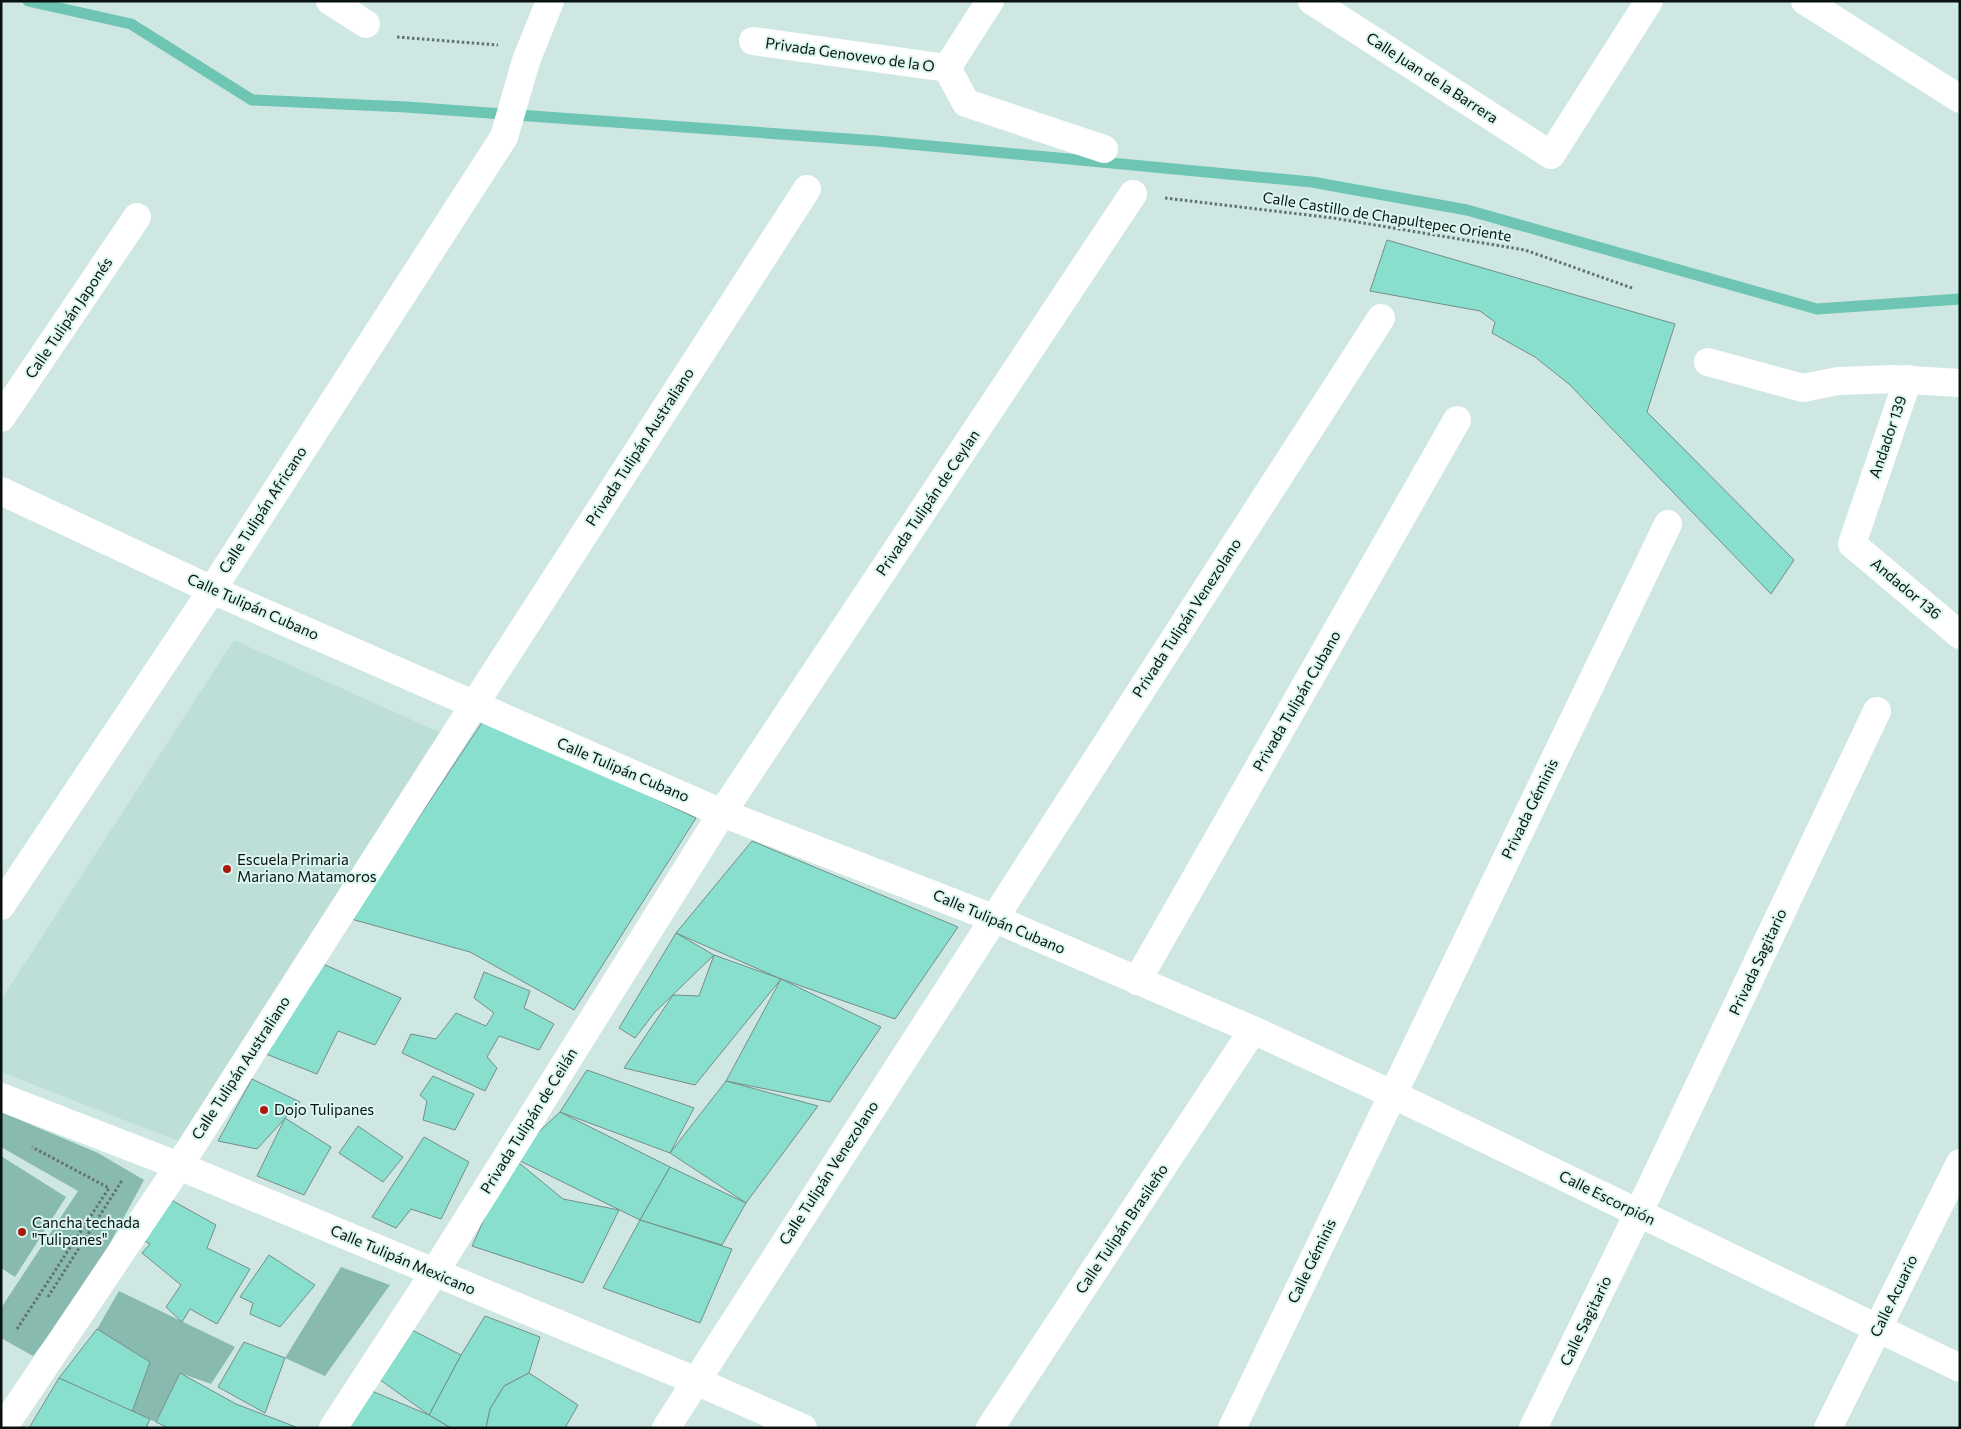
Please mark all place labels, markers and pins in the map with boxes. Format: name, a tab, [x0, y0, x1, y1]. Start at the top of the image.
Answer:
place label: Escuela Primaria Mariano Matamoros	[237, 850, 377, 885]
marker: Escuela Primaria Mariano Matamoros	[221, 863, 233, 875]
place label: Dojo Tulipanes	[274, 1100, 374, 1118]
marker: Dojo Tulipanes	[258, 1104, 270, 1116]
place label: Cancha techada "Tulipanes"	[32, 1213, 140, 1248]
marker: Cancha techada "Tulipanes"	[16, 1226, 28, 1238]

